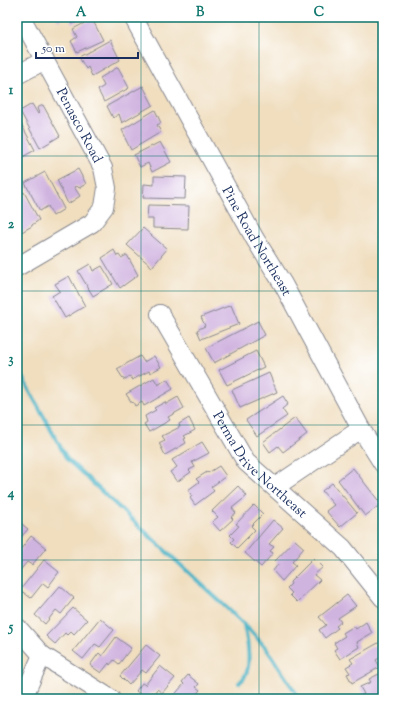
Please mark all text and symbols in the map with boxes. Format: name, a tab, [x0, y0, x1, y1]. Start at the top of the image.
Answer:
text: A	[76, 4, 87, 22]
text: B	[196, 4, 205, 22]
text: C	[314, 4, 324, 22]
scale bar	[36, 34, 138, 60]
text: 50 m	[41, 40, 65, 58]
text: 1	[9, 82, 14, 100]
street label: Penasco Road	[50, 85, 106, 167]
street label: Pine Road Northeast	[216, 183, 296, 300]
text: 2	[8, 216, 15, 234]
text: 3	[8, 351, 14, 369]
street label: Perma Drive Northeast	[207, 408, 311, 524]
text: 4	[7, 485, 15, 503]
text: 5	[8, 619, 14, 637]

